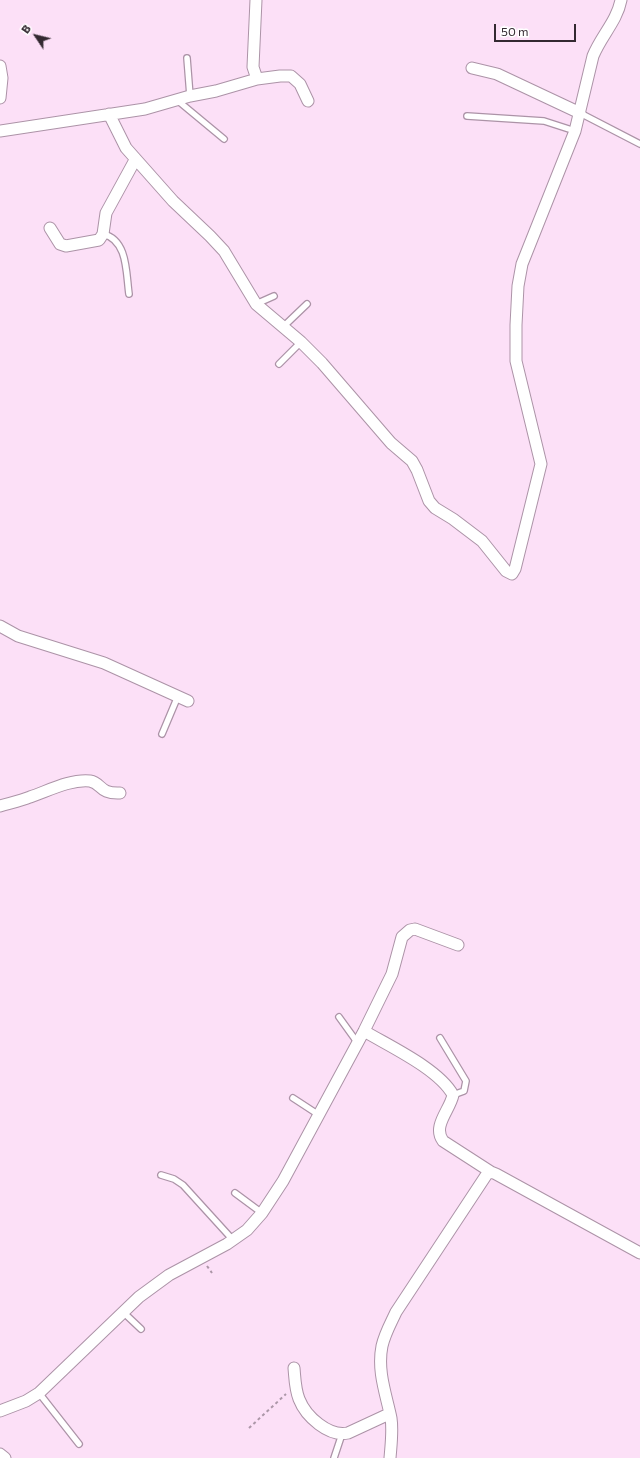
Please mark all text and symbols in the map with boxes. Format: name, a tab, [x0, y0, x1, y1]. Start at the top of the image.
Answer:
north arrow	[16, 16, 56, 56]
scale bar	[496, 16, 578, 42]
text: B	[18, 22, 33, 36]
text: 50 m	[501, 24, 529, 38]

